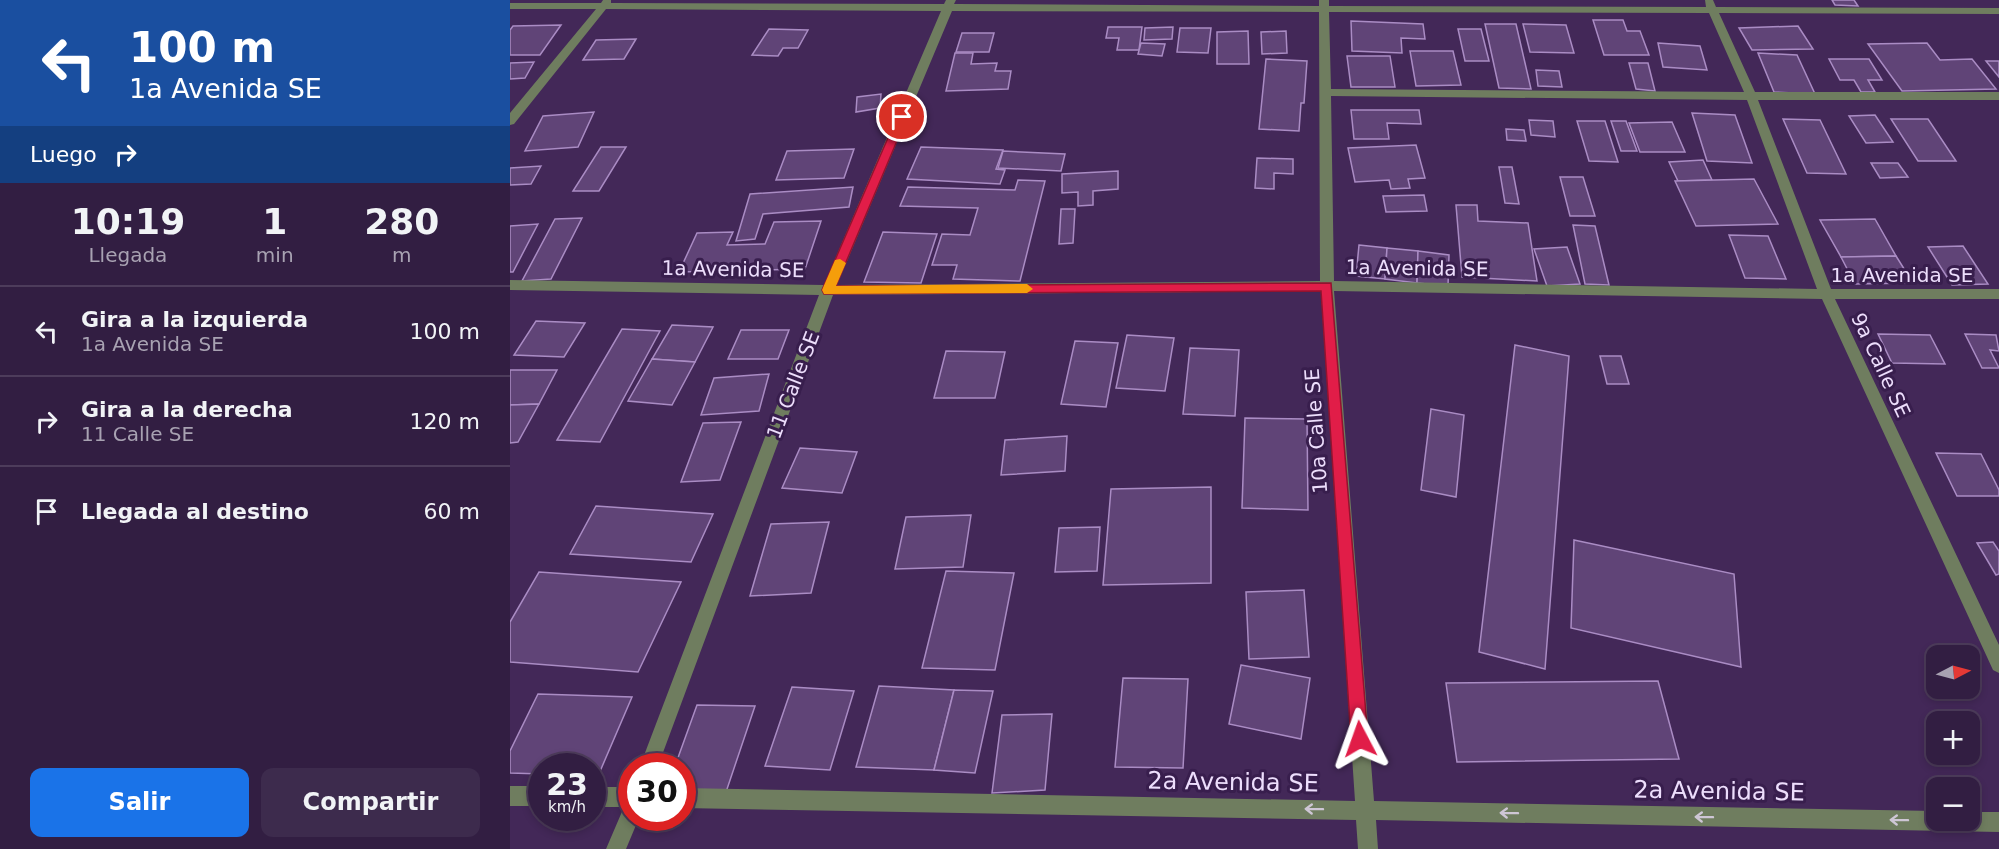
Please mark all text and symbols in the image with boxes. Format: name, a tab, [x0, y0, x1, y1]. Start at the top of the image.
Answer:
text: 100 m	[129, 23, 275, 72]
icon: left	[30, 24, 108, 102]
text: 1a Avenida SE	[129, 73, 322, 104]
pin	[876, 91, 927, 142]
icon: arrive	[885, 100, 918, 133]
icon: right	[109, 138, 142, 171]
text: Luego	[30, 142, 97, 167]
text: 10:19	[71, 201, 185, 242]
text: 1	[262, 201, 287, 242]
text: 280	[364, 201, 439, 242]
text: Llegada	[88, 243, 167, 267]
text: min	[256, 243, 294, 267]
text: m	[392, 243, 412, 267]
street label: 1a Avenida SE	[1345, 255, 1489, 281]
street label: 1a Avenida SE	[661, 256, 805, 282]
street label: 1a Avenida SE	[1831, 263, 1973, 287]
text: Gira a la izquierda	[81, 307, 308, 332]
street label: 9a Calle SE	[1846, 309, 1916, 421]
icon: left	[30, 315, 63, 348]
text: 100 m	[410, 319, 480, 344]
street label: 11 Calle SE	[762, 328, 824, 442]
text: 1a Avenida SE	[81, 332, 224, 356]
street label: 10a Calle SE	[1300, 368, 1332, 494]
text: Gira a la derecha	[81, 397, 293, 422]
icon: right	[30, 405, 63, 438]
text: 120 m	[410, 409, 480, 434]
text: 11 Calle SE	[81, 422, 194, 446]
icon: arrive	[30, 495, 63, 528]
text: Llegada al destino	[81, 499, 309, 524]
text: 60 m	[424, 499, 480, 524]
north arrow	[1926, 645, 1980, 699]
map controls	[1926, 645, 1980, 831]
position arrow	[1328, 707, 1392, 771]
button: +	[1926, 711, 1980, 765]
speed limit sign: 30	[618, 753, 696, 831]
text: 23	[546, 767, 588, 802]
street label: 2a Avenida SE	[1147, 767, 1319, 797]
button: Salir	[30, 768, 249, 837]
button: Compartir	[261, 768, 480, 837]
street label: 2a Avenida SE	[1633, 776, 1805, 806]
button: −	[1926, 777, 1980, 831]
text: km/h	[548, 798, 586, 816]
one-way arrow	[1304, 803, 1324, 815]
one-way arrow	[1499, 807, 1519, 819]
one-way arrow	[1694, 811, 1714, 822]
one-way arrow	[1889, 814, 1909, 826]

